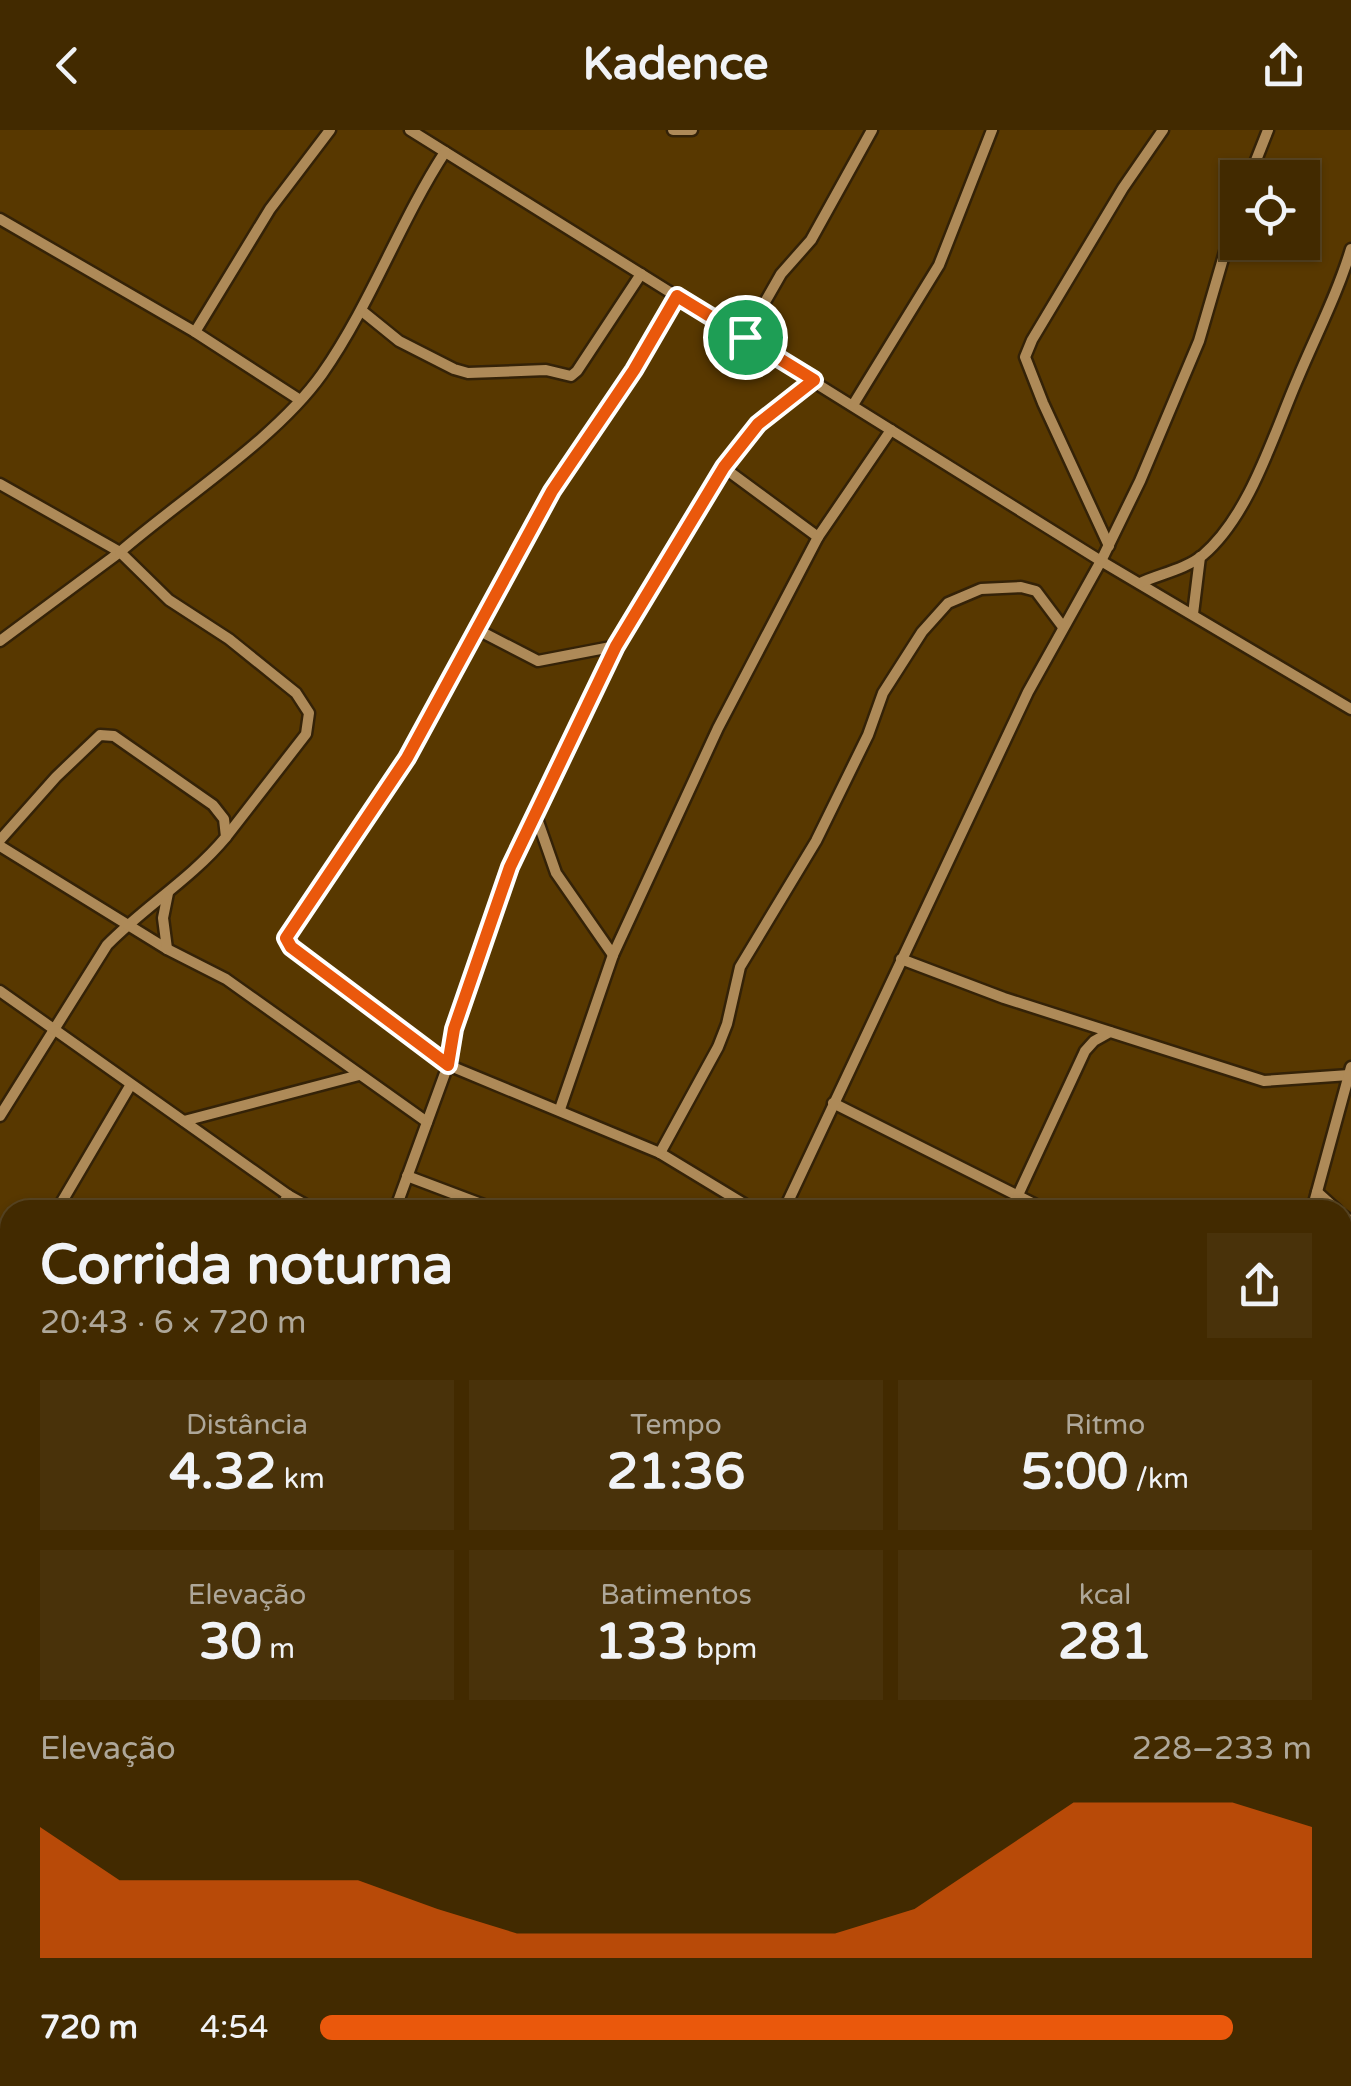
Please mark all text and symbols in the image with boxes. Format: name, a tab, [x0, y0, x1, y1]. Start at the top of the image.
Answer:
icon: back	[40, 38, 95, 93]
text: Kadence	[583, 38, 769, 92]
icon: share	[1256, 38, 1311, 93]
map controls	[1220, 160, 1320, 260]
button: locate	[1220, 160, 1320, 260]
pin	[703, 295, 788, 380]
icon: arrive	[718, 310, 773, 365]
text: Corrida noturna	[40, 1233, 453, 1299]
button: share	[1207, 1233, 1312, 1338]
text: 20:43 · 6 × 720 m	[40, 1304, 306, 1342]
text: Distância	[186, 1408, 308, 1442]
text: Tempo	[630, 1408, 722, 1442]
text: Ritmo	[1065, 1408, 1145, 1442]
text: 4.32	[169, 1442, 276, 1502]
text: 21:36	[607, 1442, 745, 1502]
text: 5:00	[1021, 1442, 1128, 1502]
text: km	[276, 1462, 325, 1496]
text: /km	[1128, 1462, 1189, 1496]
text: Elevação	[188, 1578, 306, 1612]
text: Batimentos	[600, 1578, 752, 1612]
text: kcal	[1079, 1578, 1131, 1612]
text: 30	[199, 1612, 262, 1672]
text: 133	[595, 1612, 689, 1672]
text: 281	[1058, 1612, 1152, 1672]
text: m	[262, 1632, 295, 1666]
text: bpm	[689, 1632, 757, 1666]
text: Elevação	[40, 1730, 176, 1768]
text: 228–233 m	[1132, 1730, 1312, 1768]
text: 720 m	[40, 2009, 138, 2047]
text: 4:54	[200, 2009, 269, 2047]

